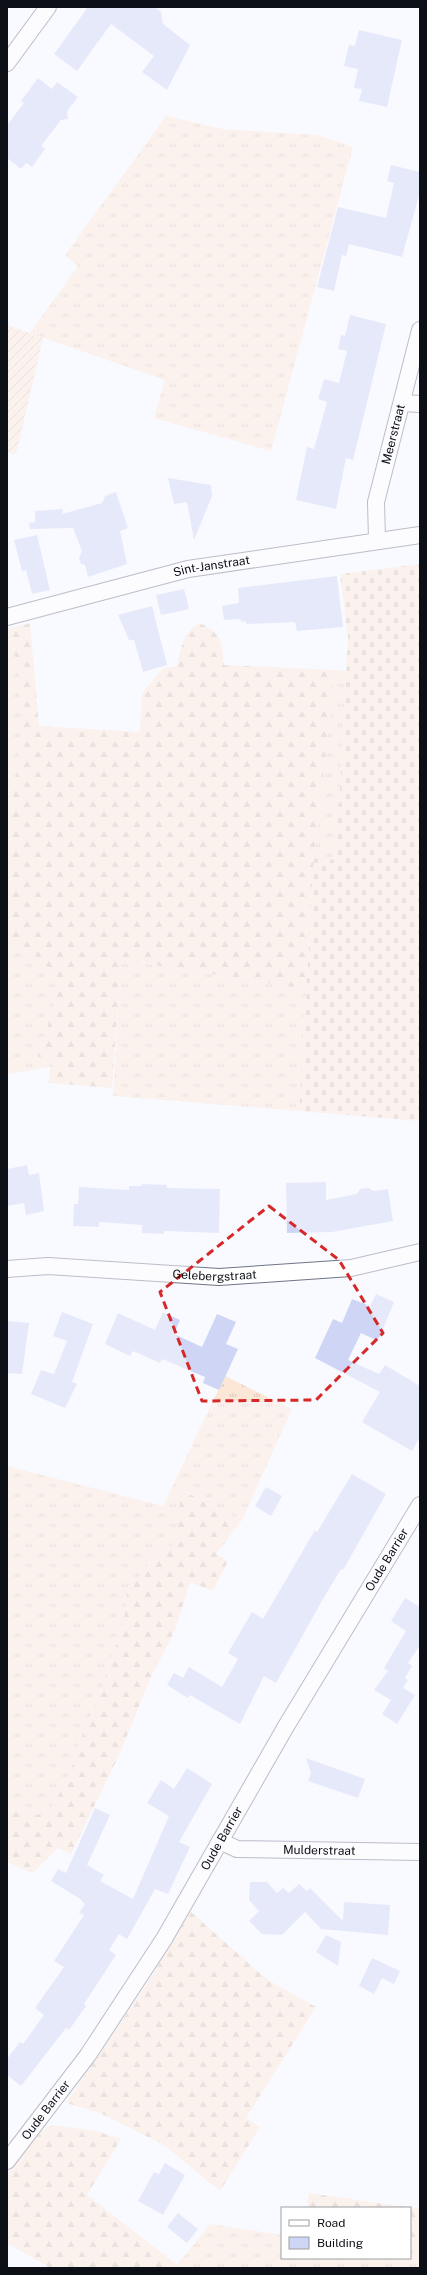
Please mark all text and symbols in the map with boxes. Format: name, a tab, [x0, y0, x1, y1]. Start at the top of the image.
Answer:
street label: Meerstraat	[379, 402, 408, 466]
street label: Sint-Janstraat	[172, 553, 251, 580]
street label: Gelebergstraat	[172, 1267, 257, 1284]
street label: Oude Barrier	[362, 1525, 411, 1594]
street label: Oude Barrier	[198, 1804, 246, 1873]
street label: Mulderstraat	[283, 1843, 356, 1858]
street label: Oude Barrier	[19, 2077, 73, 2143]
legend	[281, 2207, 411, 2259]
text: Road	[317, 2216, 345, 2230]
text: Building	[317, 2236, 363, 2250]

